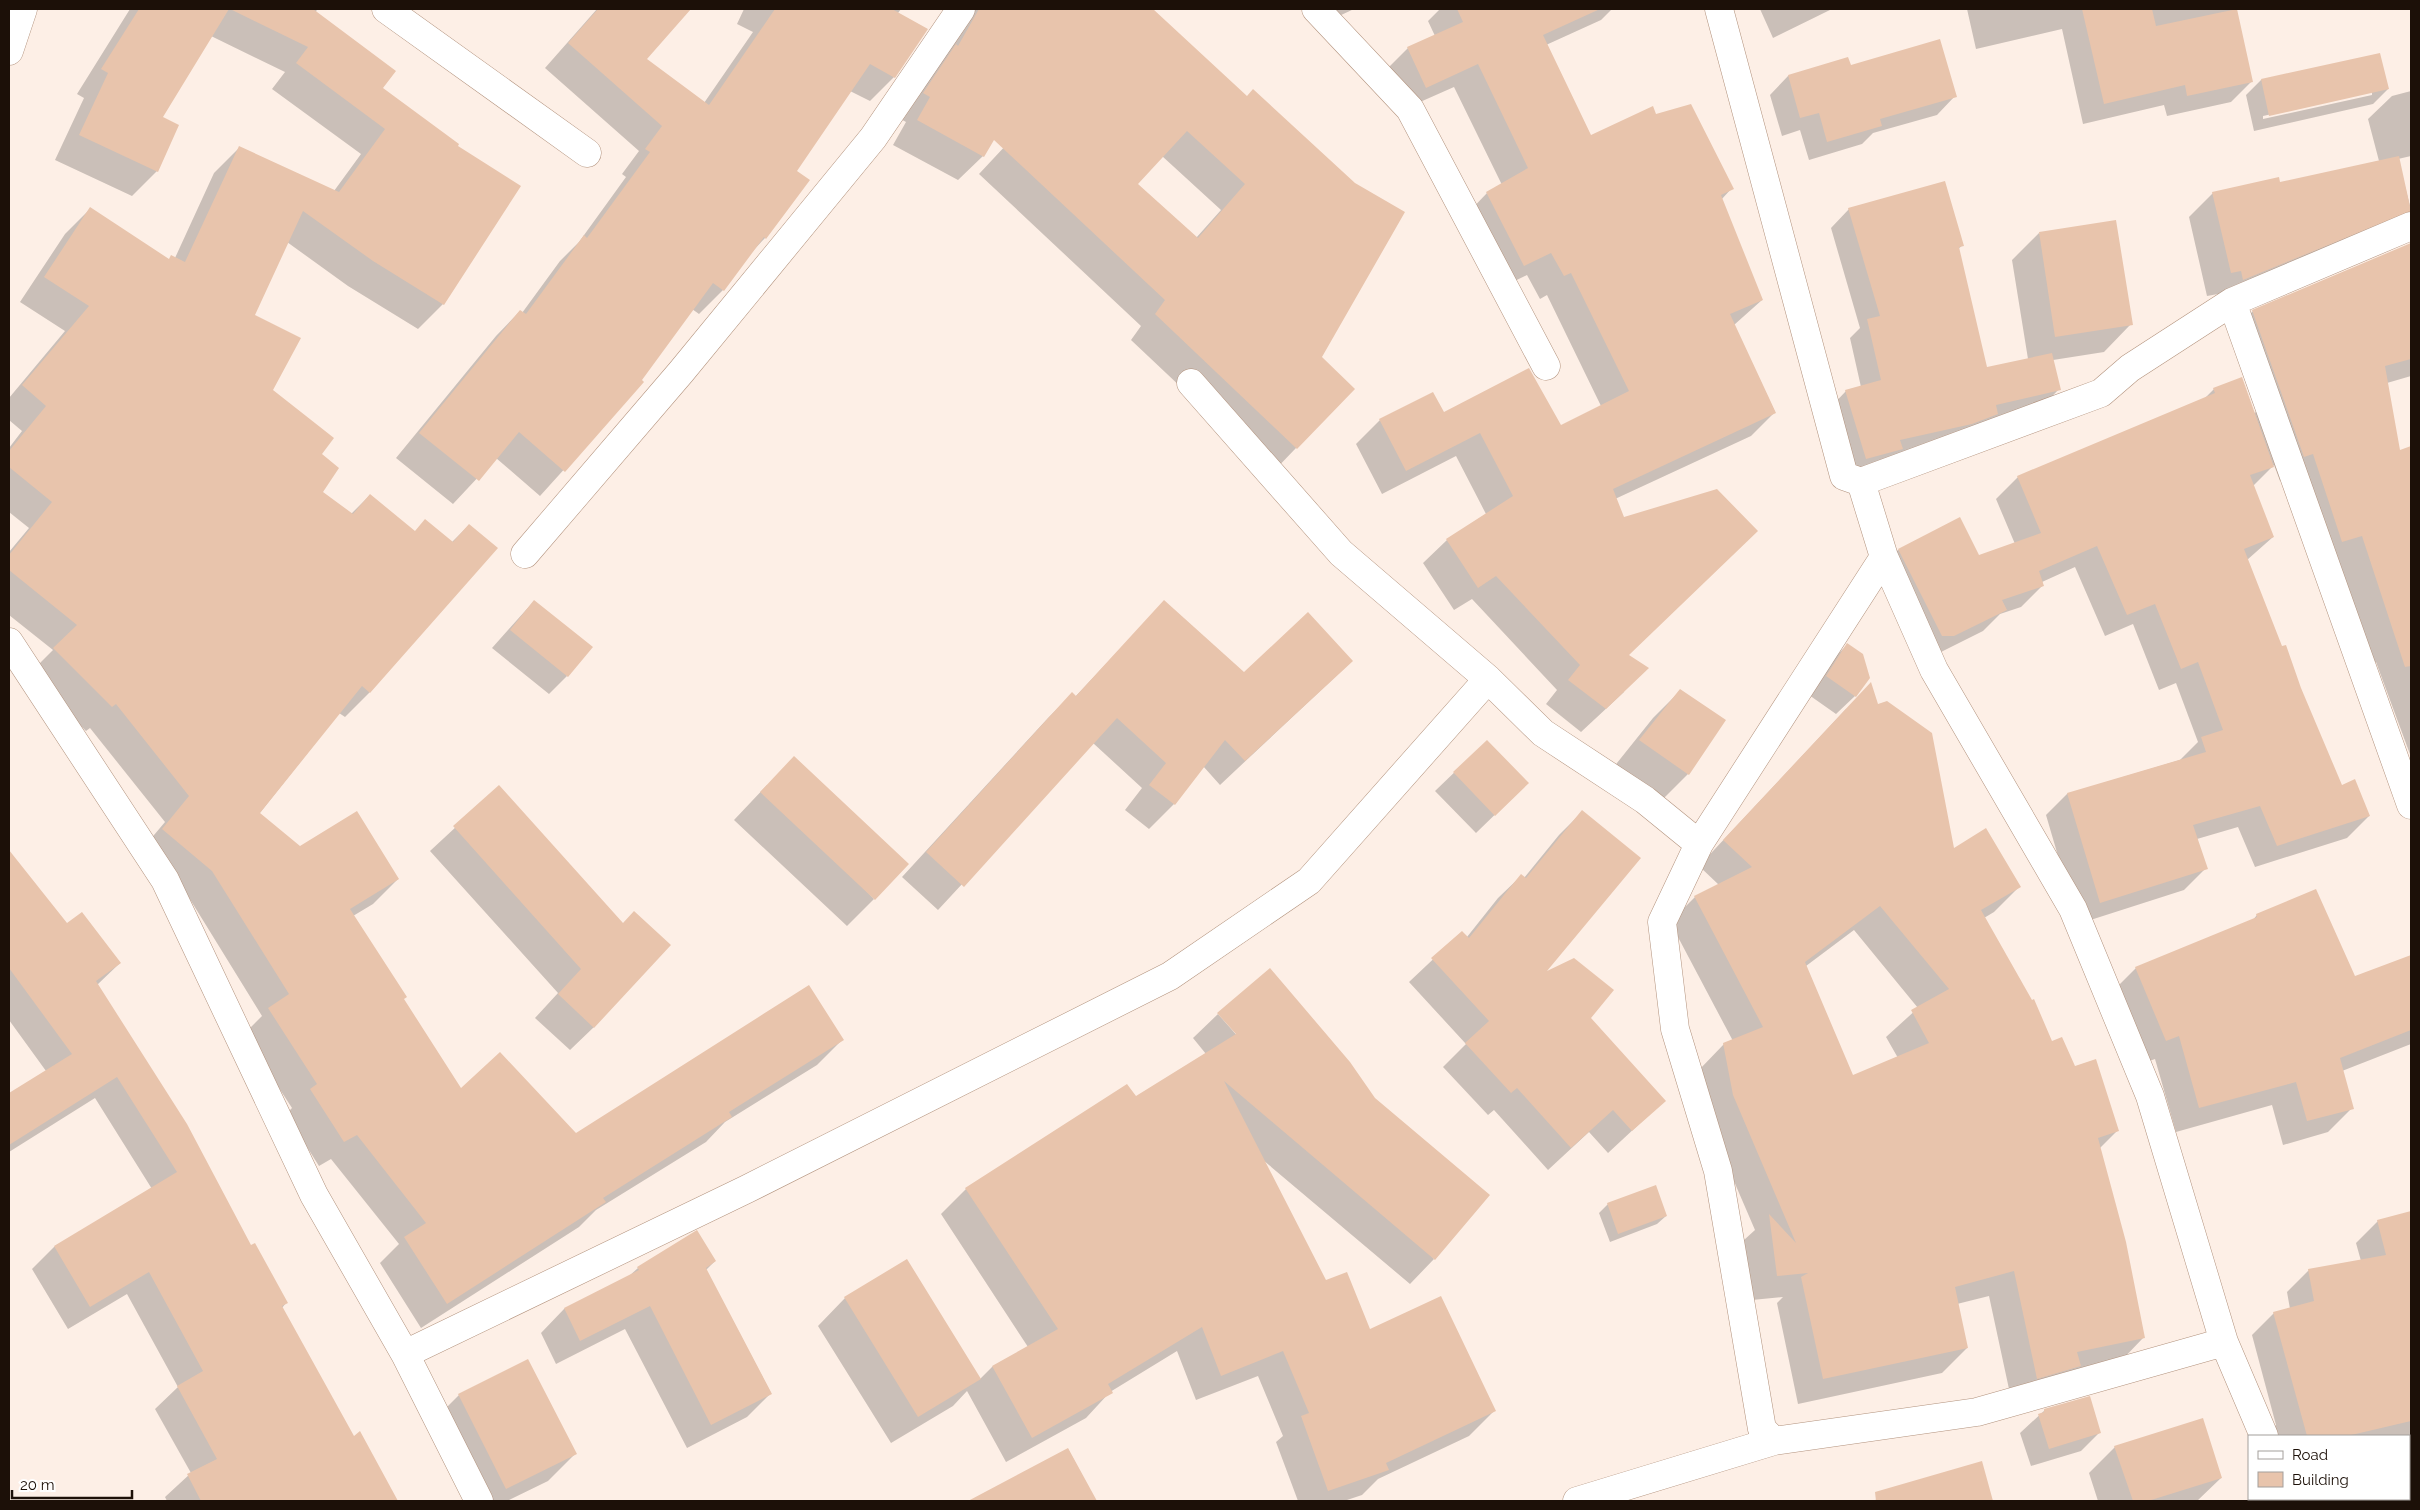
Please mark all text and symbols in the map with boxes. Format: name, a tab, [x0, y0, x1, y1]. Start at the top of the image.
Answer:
legend	[2248, 1435, 2410, 1500]
text: Road	[2292, 1446, 2328, 1464]
scale bar	[12, 1468, 132, 1500]
text: Building	[2292, 1471, 2349, 1489]
text: 20 m	[20, 1476, 55, 1494]

